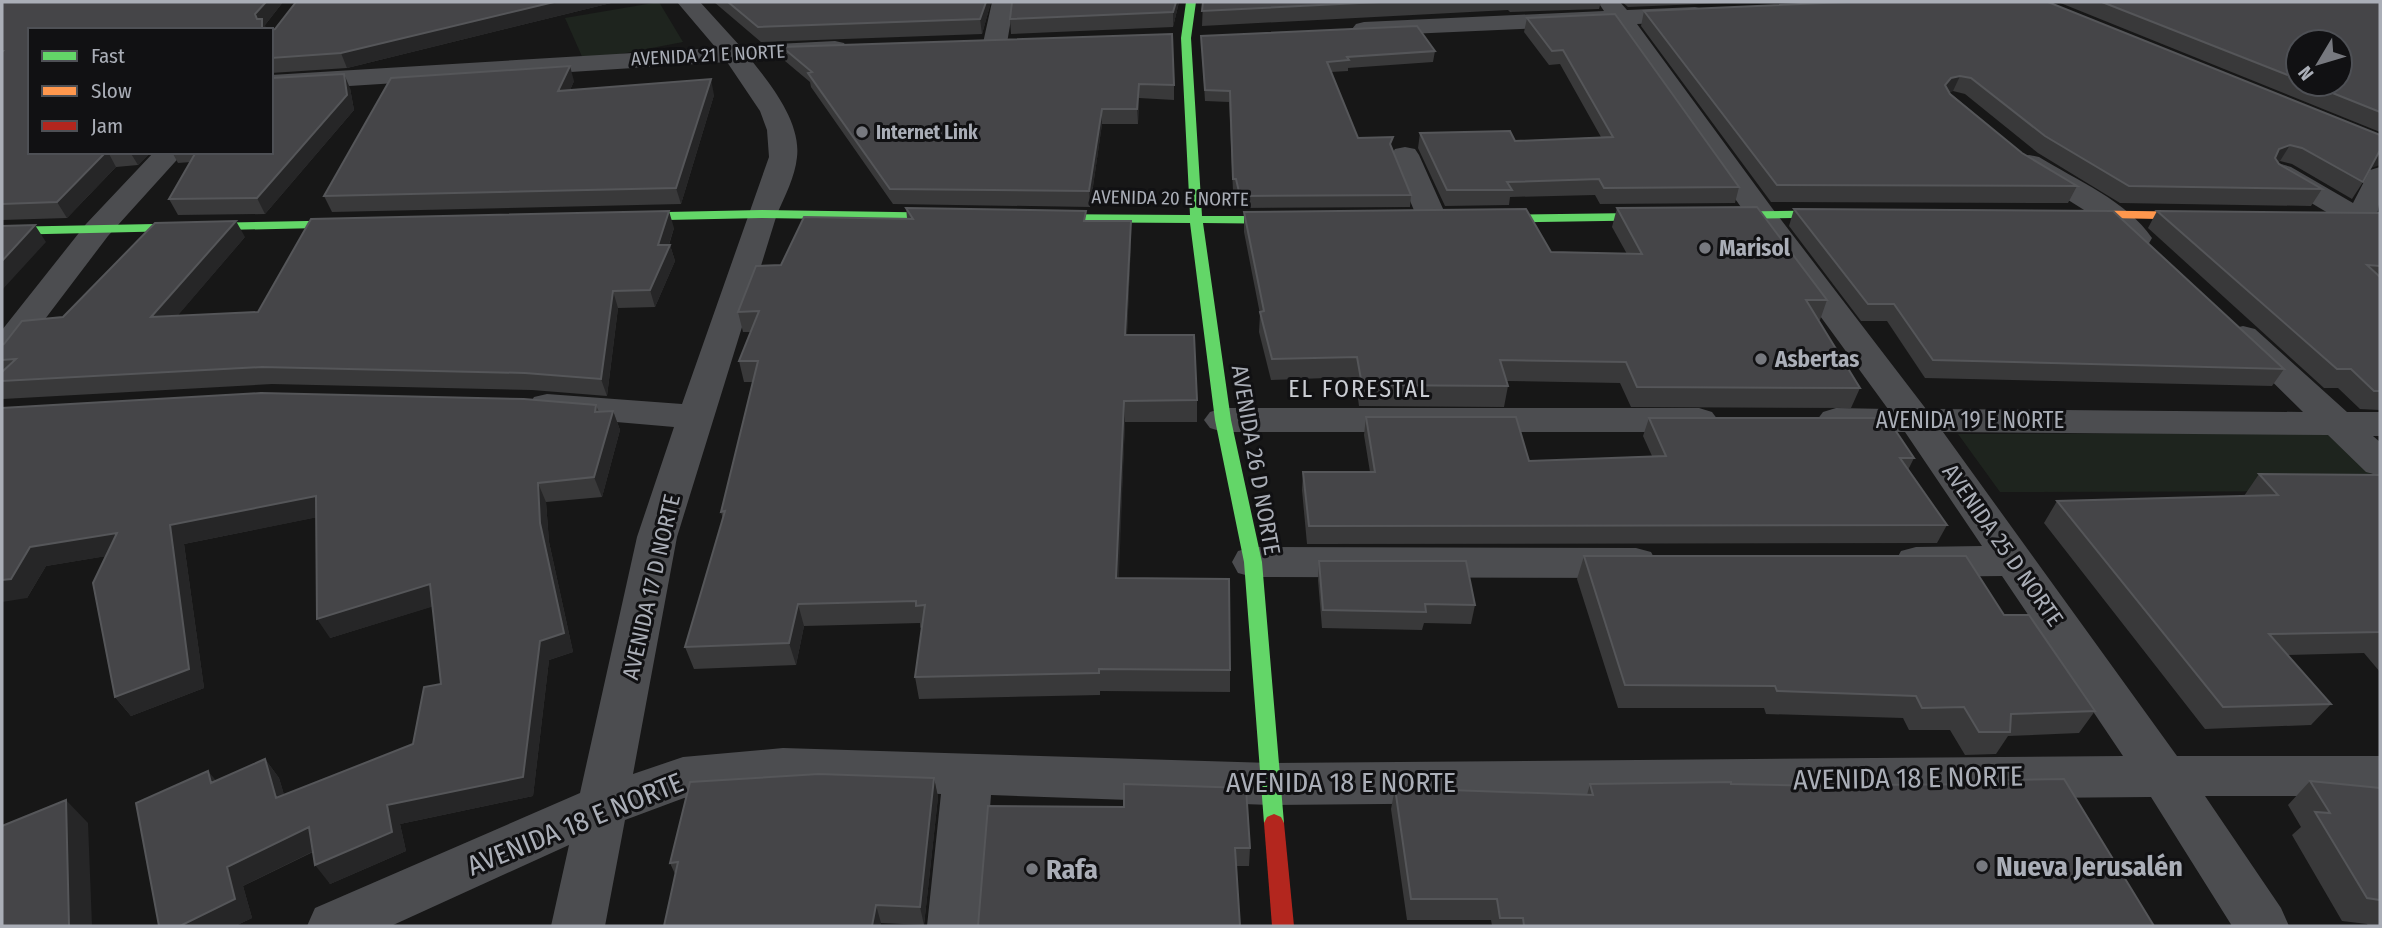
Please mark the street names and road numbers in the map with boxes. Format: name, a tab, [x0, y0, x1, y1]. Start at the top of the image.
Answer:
street label: AVENIDA 21 E NORTE	[630, 39, 786, 71]
street label: AVENIDA 20 E NORTE	[1091, 185, 1249, 211]
street label: AVENIDA 26 D NORTE	[1225, 363, 1287, 557]
street label: AVENIDA 19 E NORTE	[1876, 406, 2064, 434]
street label: AVENIDA 25 D NORTE	[1937, 458, 2069, 632]
street label: AVENIDA 17 D NORTE	[616, 492, 686, 682]
street label: AVENIDA 18 E NORTE	[1793, 759, 2023, 797]
street label: AVENIDA 18 E NORTE	[462, 766, 688, 882]
street label: AVENIDA 18 E NORTE	[1226, 766, 1456, 799]

